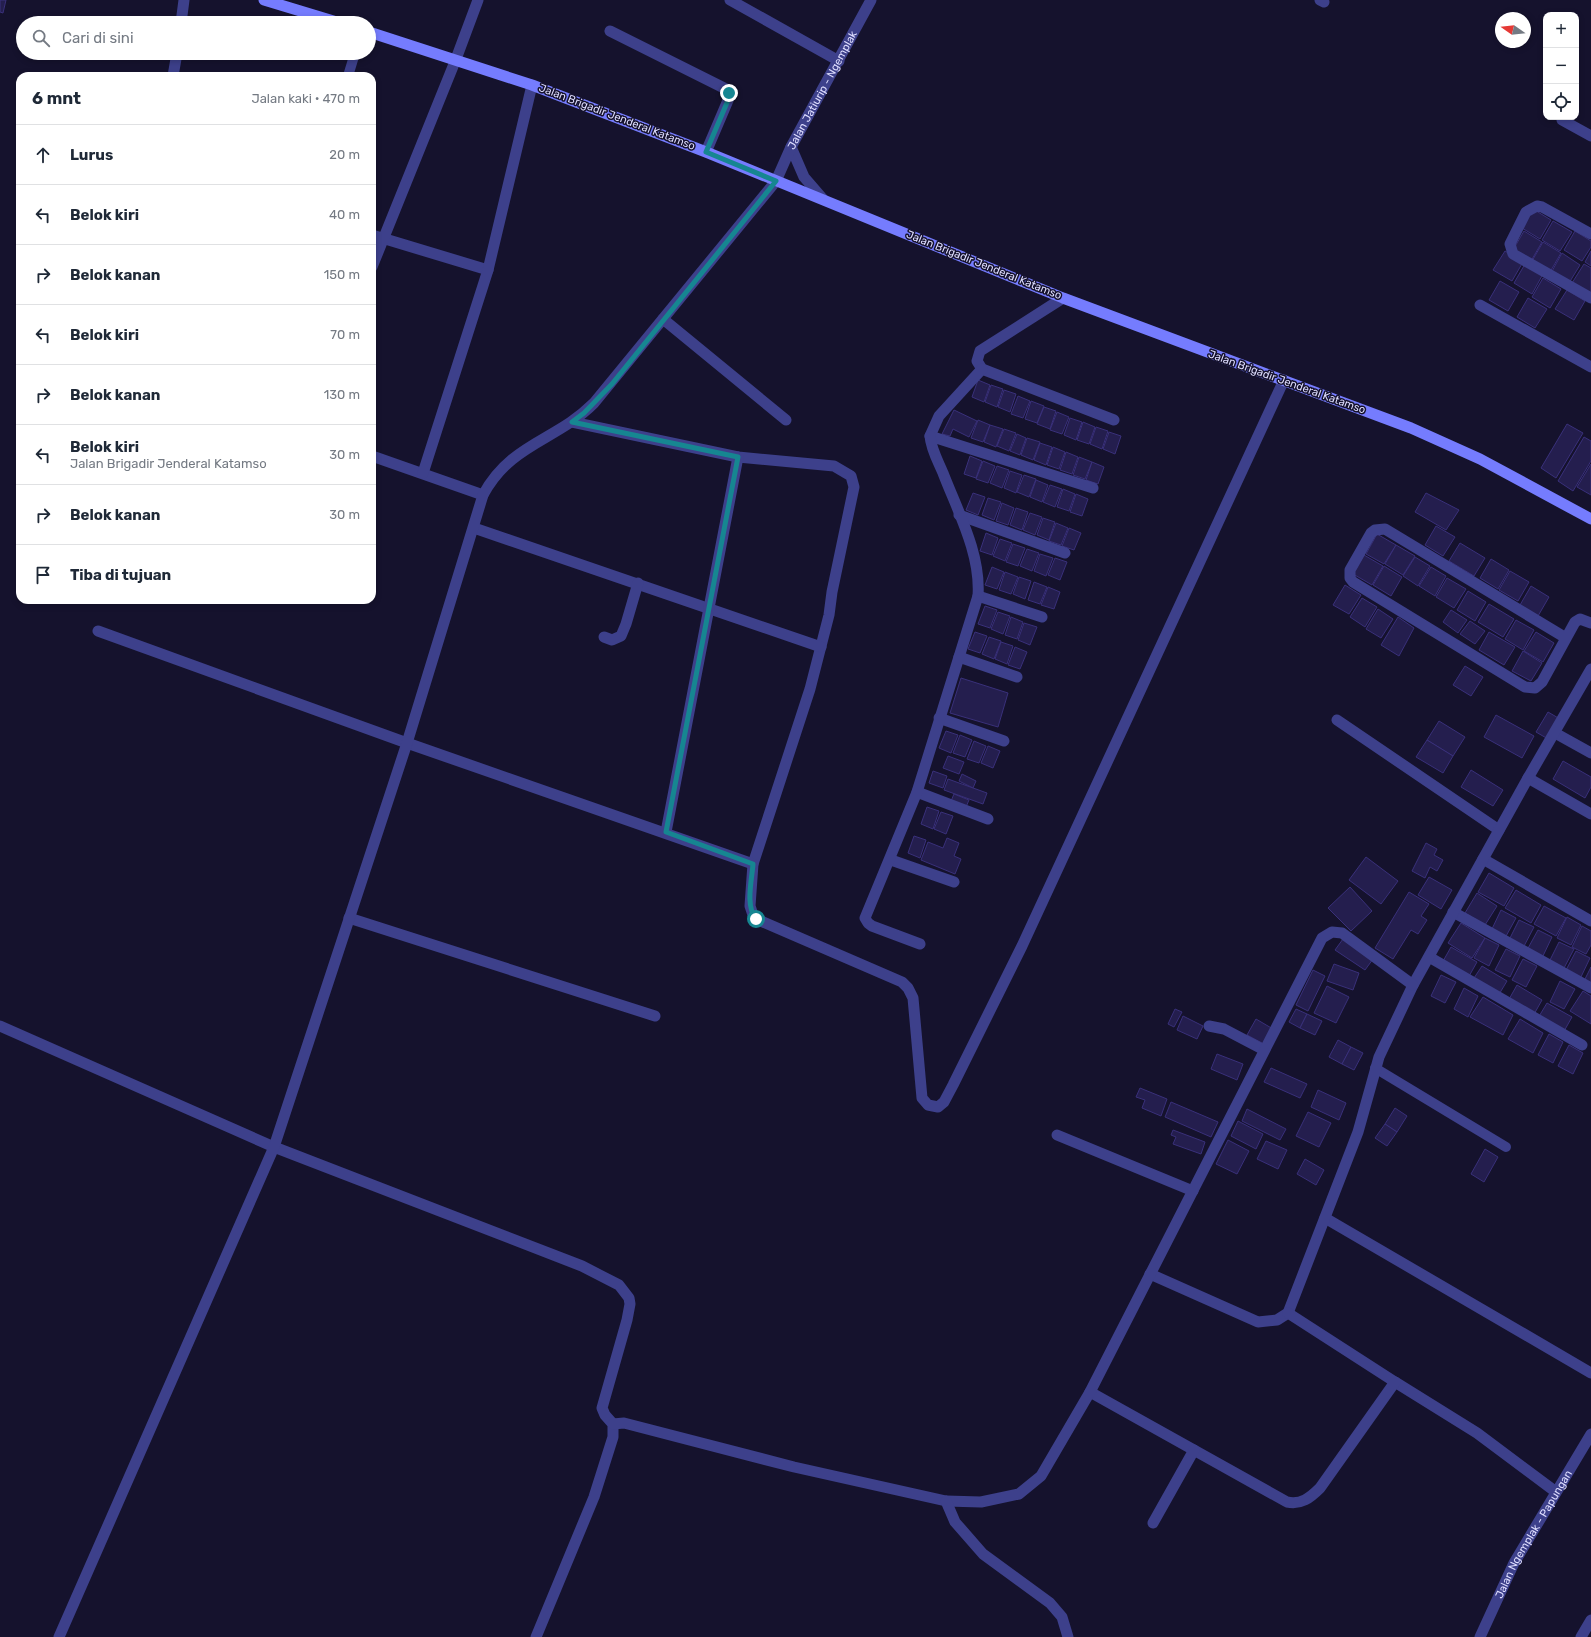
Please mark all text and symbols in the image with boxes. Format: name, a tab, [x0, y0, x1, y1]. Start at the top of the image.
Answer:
north arrow	[1495, 12, 1531, 48]
map controls	[1543, 12, 1579, 120]
button: +	[1543, 12, 1579, 48]
search box	[16, 16, 376, 60]
icon: search	[30, 27, 52, 49]
street label: Jalan Jatiurip - Ngemplak	[784, 28, 860, 152]
text: Cari di sini	[62, 29, 134, 47]
button: −	[1543, 48, 1579, 84]
street label: Jalan Brigadir Jenderal Katamso	[537, 81, 697, 153]
route end	[720, 84, 738, 102]
button: locate	[1543, 84, 1579, 120]
text: 6 mnt	[32, 88, 81, 108]
text: Jalan kaki · 470 m	[251, 91, 360, 106]
icon: ahead	[32, 144, 54, 166]
text: Lurus	[70, 146, 113, 164]
text: 20 m	[329, 147, 360, 162]
icon: left	[32, 204, 54, 226]
text: Belok kiri	[70, 206, 139, 224]
text: 40 m	[329, 207, 360, 222]
street label: Jalan Brigadir Jenderal Katamso	[904, 228, 1064, 302]
icon: right	[32, 264, 54, 286]
text: Belok kanan	[70, 266, 160, 284]
text: 150 m	[324, 267, 360, 282]
icon: left	[32, 324, 54, 346]
text: Belok kiri	[70, 326, 139, 344]
text: 70 m	[330, 327, 360, 342]
street label: Jalan Brigadir Jenderal Katamso	[1207, 347, 1367, 417]
icon: right	[32, 384, 54, 406]
text: Belok kanan	[70, 386, 160, 404]
text: 130 m	[324, 387, 360, 402]
text: Belok kiri	[70, 438, 139, 456]
icon: left	[32, 444, 54, 466]
text: 30 m	[329, 447, 360, 462]
text: Jalan Brigadir Jenderal Katamso	[70, 456, 267, 471]
icon: right	[32, 504, 54, 526]
text: Belok kanan	[70, 506, 160, 524]
text: 30 m	[329, 507, 360, 522]
icon: arrive	[32, 564, 54, 586]
text: Tiba di tujuan	[70, 566, 171, 584]
route start	[747, 910, 765, 928]
street label: Jalan Ngemplak - Papungan	[1492, 1468, 1575, 1600]

